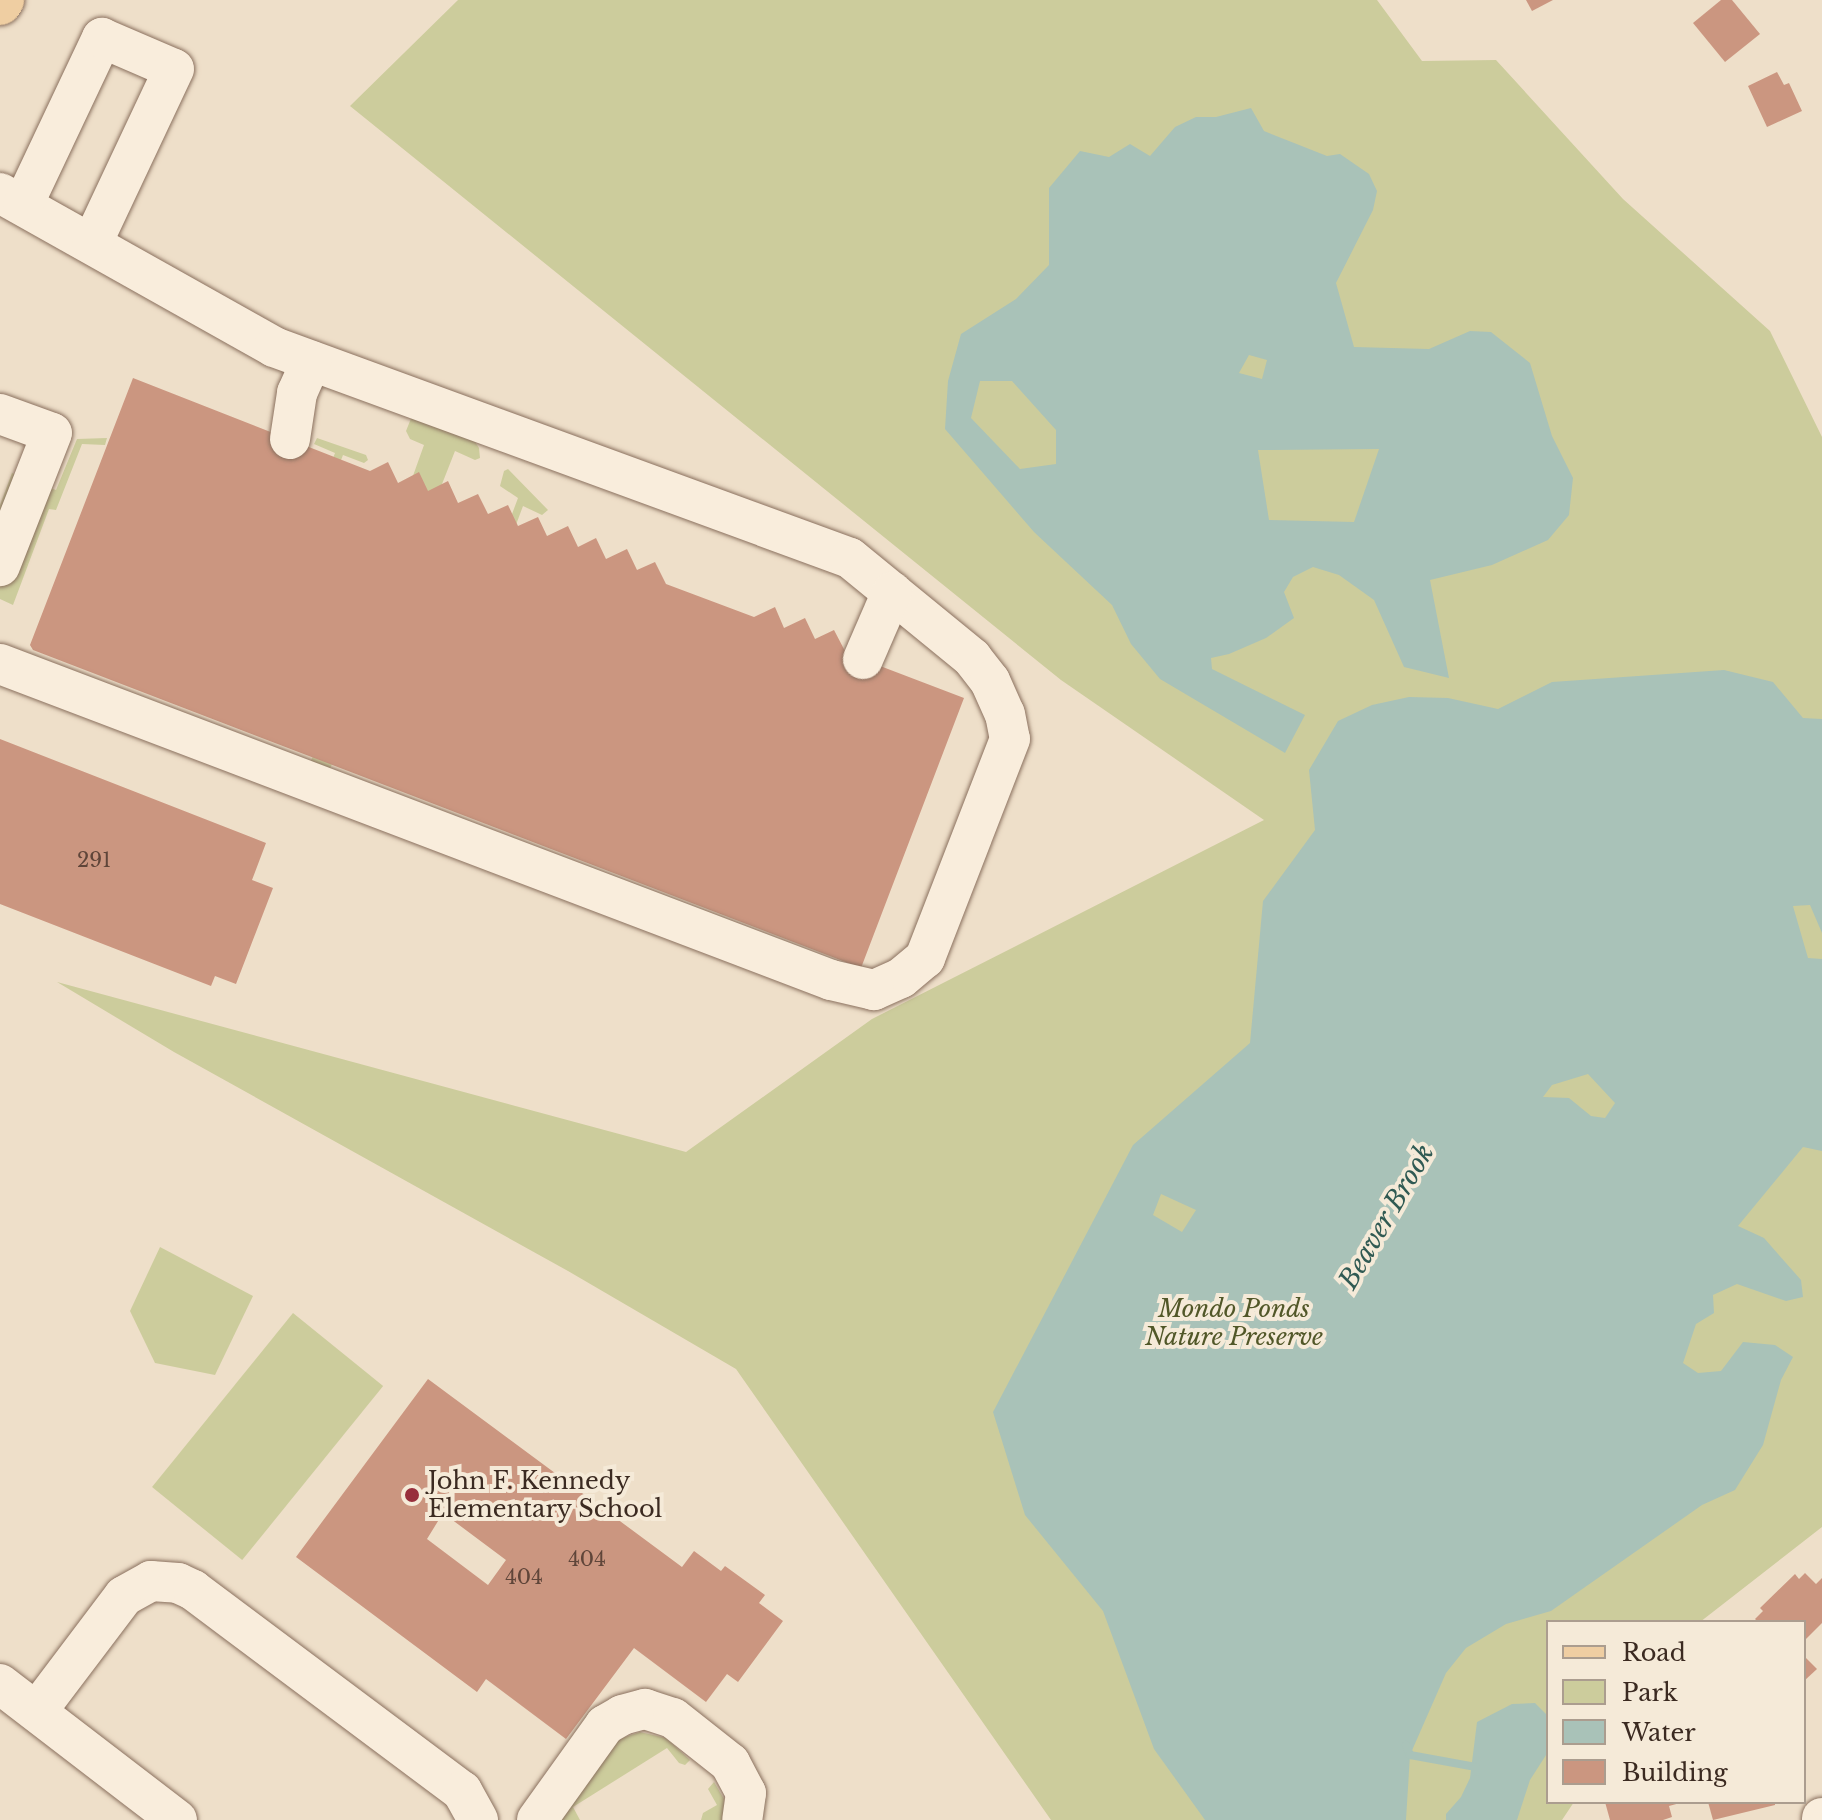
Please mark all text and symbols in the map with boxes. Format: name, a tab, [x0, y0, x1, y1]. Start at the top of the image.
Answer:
house number: 291	[77, 848, 111, 872]
water label: Beaver Brook	[1333, 1139, 1441, 1295]
park label: Mondo Ponds Nature Preserve	[1145, 1295, 1323, 1351]
place label: John F. Kennedy Elementary School	[428, 1467, 663, 1523]
marker: John F. Kennedy Elementary School	[403, 1486, 421, 1504]
house number: 404	[568, 1547, 606, 1571]
house number: 404	[505, 1565, 543, 1589]
legend	[1546, 1620, 1806, 1804]
text: Road	[1622, 1638, 1686, 1667]
text: Park	[1622, 1678, 1678, 1707]
text: Water	[1622, 1718, 1696, 1747]
text: Building	[1622, 1758, 1728, 1787]

